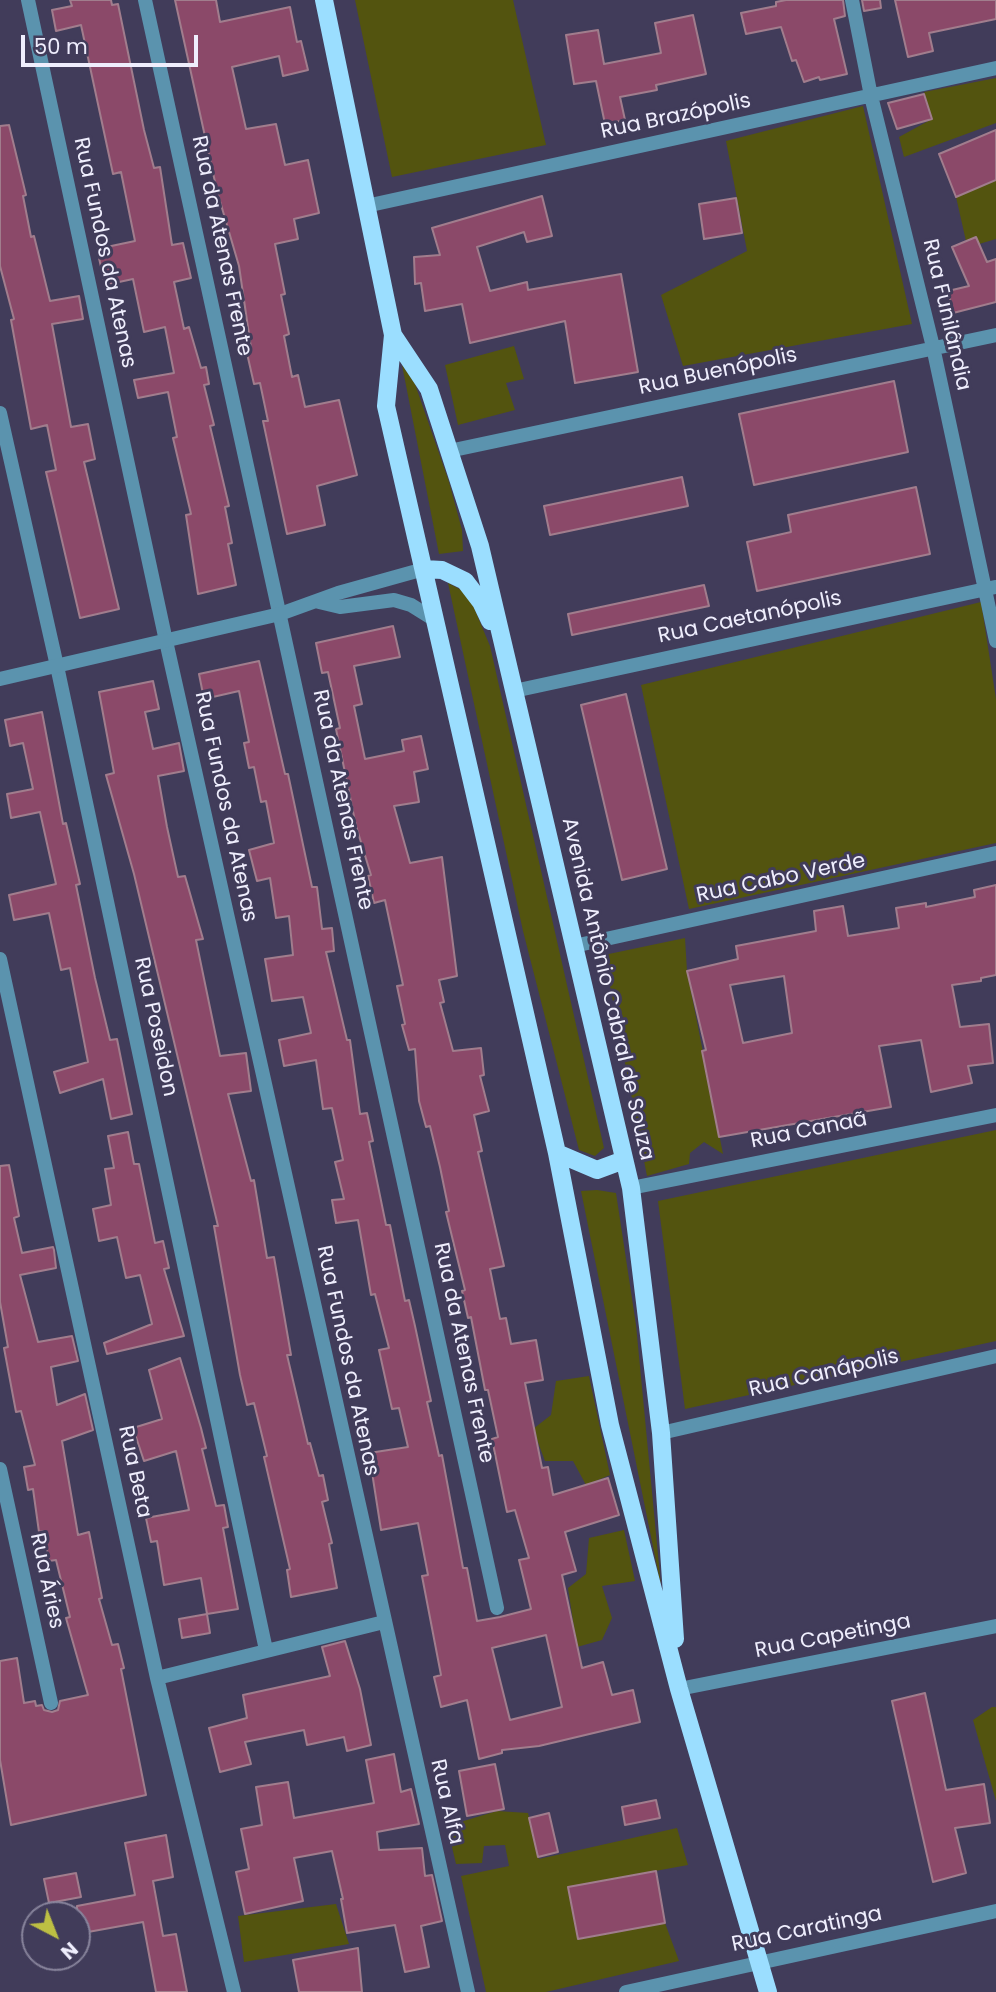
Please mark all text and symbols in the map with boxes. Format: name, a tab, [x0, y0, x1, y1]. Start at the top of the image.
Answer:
scale bar	[24, 21, 201, 65]
text: 50 m	[34, 32, 88, 61]
street label: Rua Brazópolis	[599, 89, 753, 145]
street label: Rua da Atenas Frente	[185, 134, 257, 358]
street label: Rua Fundos da Atenas	[67, 135, 141, 371]
street label: Rua Funilândia	[916, 237, 976, 393]
street label: Rua Buenópolis	[637, 343, 799, 401]
street label: Rua Caetanópolis	[656, 586, 844, 650]
street label: Rua da Atenas Frente	[306, 688, 378, 912]
street label: Rua Fundos da Atenas	[188, 689, 262, 925]
street label: Avenida Antônio Cabral de Souza	[555, 815, 659, 1163]
street label: Rua Cabo Verde	[694, 849, 868, 909]
street label: Rua Poseidon	[128, 955, 182, 1099]
street label: Rua Canaã	[749, 1107, 869, 1155]
street label: Rua da Atenas Frente	[427, 1241, 499, 1465]
street label: Rua Fundos da Atenas	[310, 1243, 384, 1479]
street label: Rua Canápolis	[747, 1345, 901, 1403]
street label: Rua Beta	[112, 1424, 156, 1520]
street label: Rua Áries	[24, 1531, 68, 1631]
street label: Rua Capetinga	[753, 1610, 913, 1664]
street label: Rua Alfa	[424, 1757, 468, 1847]
north arrow	[21, 1901, 91, 1971]
street label: Rua Caratinga	[730, 1902, 884, 1958]
text: N	[55, 1936, 83, 1965]

